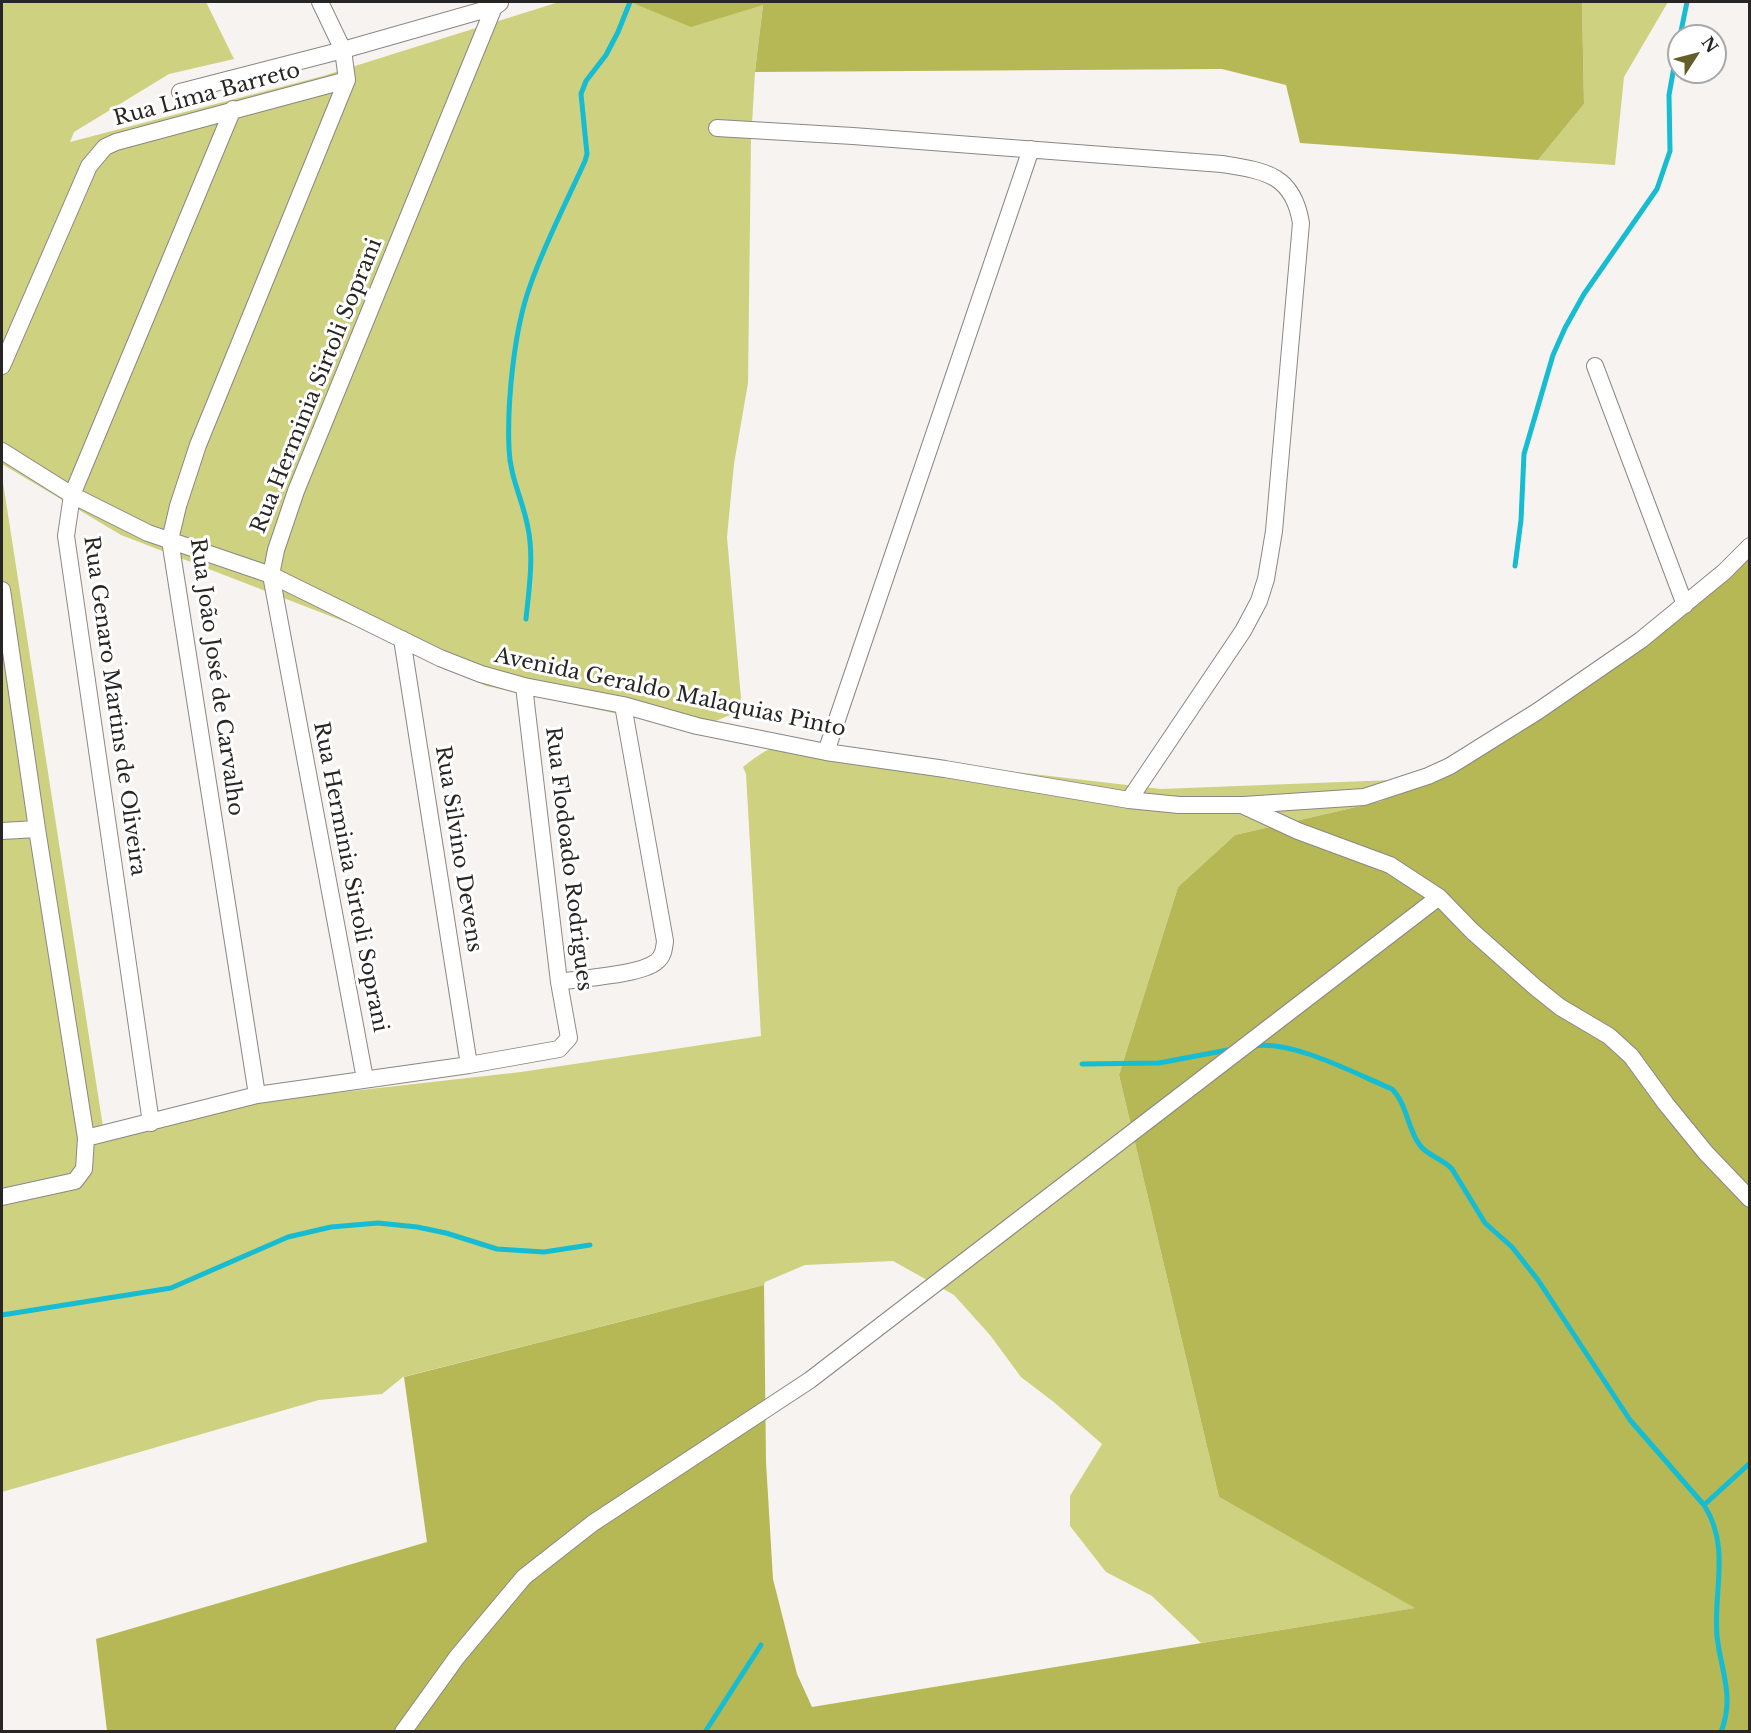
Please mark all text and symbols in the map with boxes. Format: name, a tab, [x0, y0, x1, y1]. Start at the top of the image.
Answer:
north arrow	[1667, 24, 1727, 84]
text: N	[1697, 33, 1722, 57]
street label: Rua Lima Barreto	[111, 58, 303, 132]
street label: Rua Herminia Sirtoli Soprani	[246, 235, 388, 537]
street label: Rua Genaro Martins de Oliveira	[78, 535, 150, 877]
street label: Rua João José de Carvalho	[184, 537, 248, 817]
street label: Avenida Geraldo Malaquias Pinto	[492, 643, 848, 743]
street label: Rua Herminia Sirtoli Soprani	[308, 720, 392, 1034]
street label: Rua Flodoado Rodrigues	[539, 725, 597, 993]
street label: Rua Silvino Devens	[429, 744, 487, 954]

